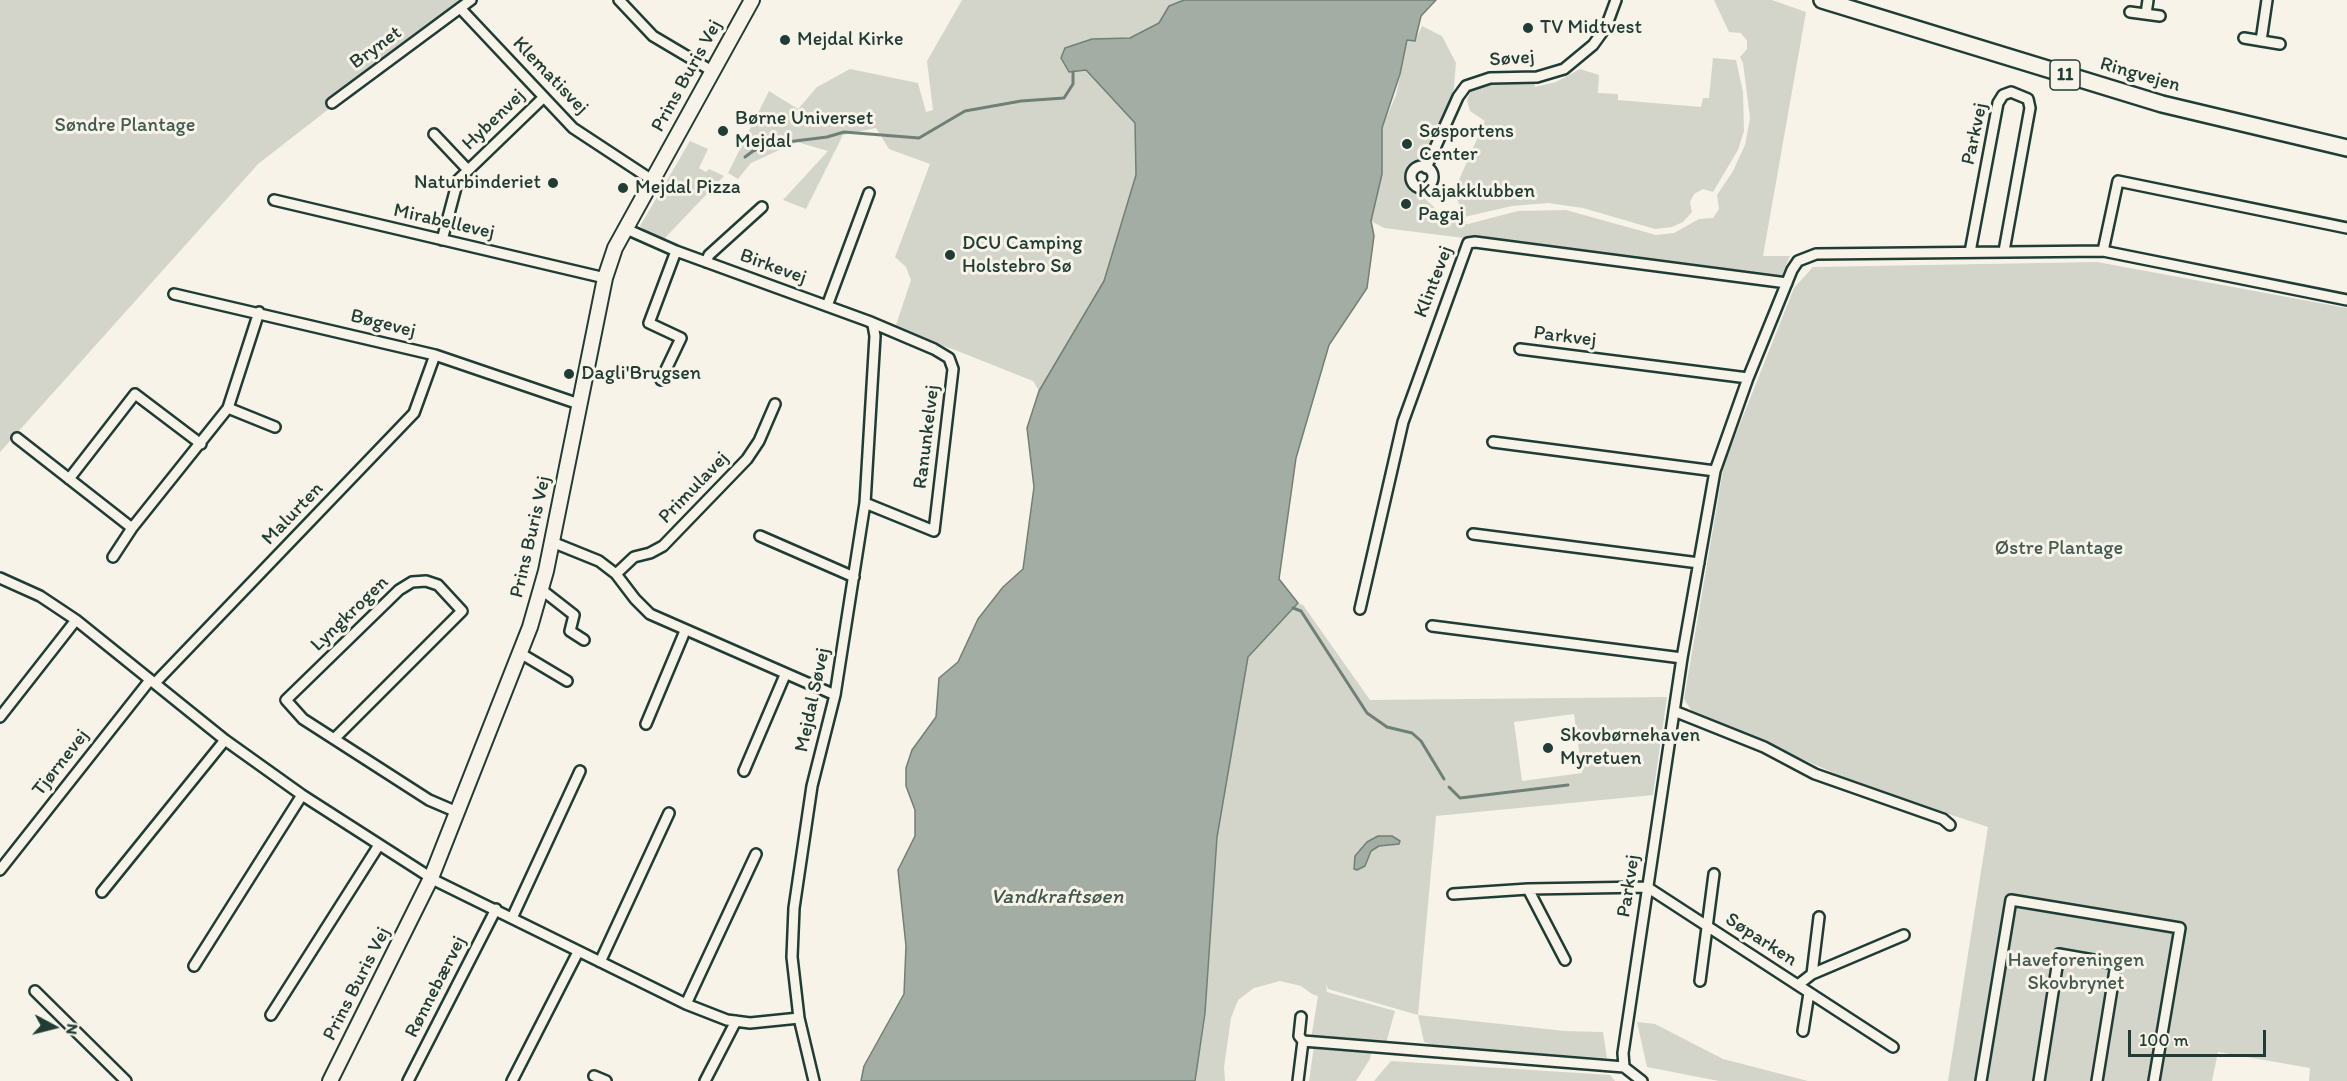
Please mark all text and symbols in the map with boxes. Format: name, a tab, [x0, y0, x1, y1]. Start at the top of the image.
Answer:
street label: Prins Buris Vej	[646, 16, 728, 136]
place label: TV Midtvest	[1540, 16, 1642, 40]
street label: Brynet	[345, 21, 407, 75]
marker: TV Midtvest	[1521, 21, 1535, 35]
place label: Mejdal Kirke	[797, 28, 903, 52]
street label: Klematisvej	[507, 32, 593, 120]
marker: Mejdal Kirke	[778, 33, 792, 47]
street label: Søvej	[1489, 45, 1535, 73]
street label: Ringvejen	[2097, 52, 2183, 98]
road number: 11	[2050, 60, 2080, 90]
street label: Hybenvej	[458, 84, 530, 156]
street label: Parkvej	[1957, 101, 1993, 167]
place label: Børne Universet Mejdal	[735, 107, 873, 154]
park label: Søndre Plantage	[55, 114, 195, 138]
place label: Søsportens Center	[1419, 120, 1514, 167]
marker: Børne Universet Mejdal	[716, 124, 730, 138]
marker: Søsportens Center	[1400, 137, 1414, 151]
place label: Naturbinderiet	[414, 171, 541, 195]
marker: Naturbinderiet	[546, 176, 560, 190]
place label: Mejdal Pizza	[635, 176, 741, 200]
place label: Kajakklubben Pagaj	[1418, 180, 1535, 227]
marker: Mejdal Pizza	[616, 181, 630, 195]
marker: Kajakklubben Pagaj	[1399, 197, 1413, 211]
street label: Mirabellevej	[391, 199, 497, 245]
place label: DCU Camping Holstebro Sø	[962, 232, 1083, 279]
street label: Klintevej	[1409, 243, 1459, 321]
street label: Birkevej	[736, 244, 810, 290]
marker: DCU Camping Holstebro Sø	[943, 248, 957, 262]
street label: Bøgevej	[348, 304, 418, 344]
street label: Parkvej	[1532, 321, 1598, 353]
place label: Dagli'Brugsen	[581, 362, 701, 386]
marker: Dagli'Brugsen	[562, 367, 576, 381]
street label: Ranunkelvej	[909, 384, 945, 490]
street label: Primulavej	[654, 447, 734, 529]
street label: Prins Buris Vej	[505, 474, 557, 600]
street label: Malurten	[257, 477, 329, 551]
park label: Østre Plantage	[1995, 537, 2123, 561]
street label: Lyngkrogen	[306, 571, 394, 657]
street label: Mejdal Søvej	[790, 646, 836, 754]
place label: Skovbørnehaven Myretuen	[1560, 724, 1700, 771]
street label: Tjørnevej	[27, 725, 95, 801]
marker: Skovbørnehaven Myretuen	[1541, 741, 1555, 755]
street label: Parkvej	[1612, 853, 1646, 919]
water label: Vandkraftsøen	[991, 885, 1123, 911]
street label: Søparken	[1720, 908, 1802, 972]
street label: Prins Buris Vej	[318, 923, 396, 1045]
street label: Rønnebærvej	[400, 932, 472, 1042]
park label: Haveforeningen Skovbrynet	[2008, 949, 2144, 996]
north arrow	[24, 997, 84, 1057]
scale bar	[2131, 1018, 2269, 1056]
text: N	[62, 1023, 82, 1036]
text: 100 m	[2139, 1029, 2189, 1051]

